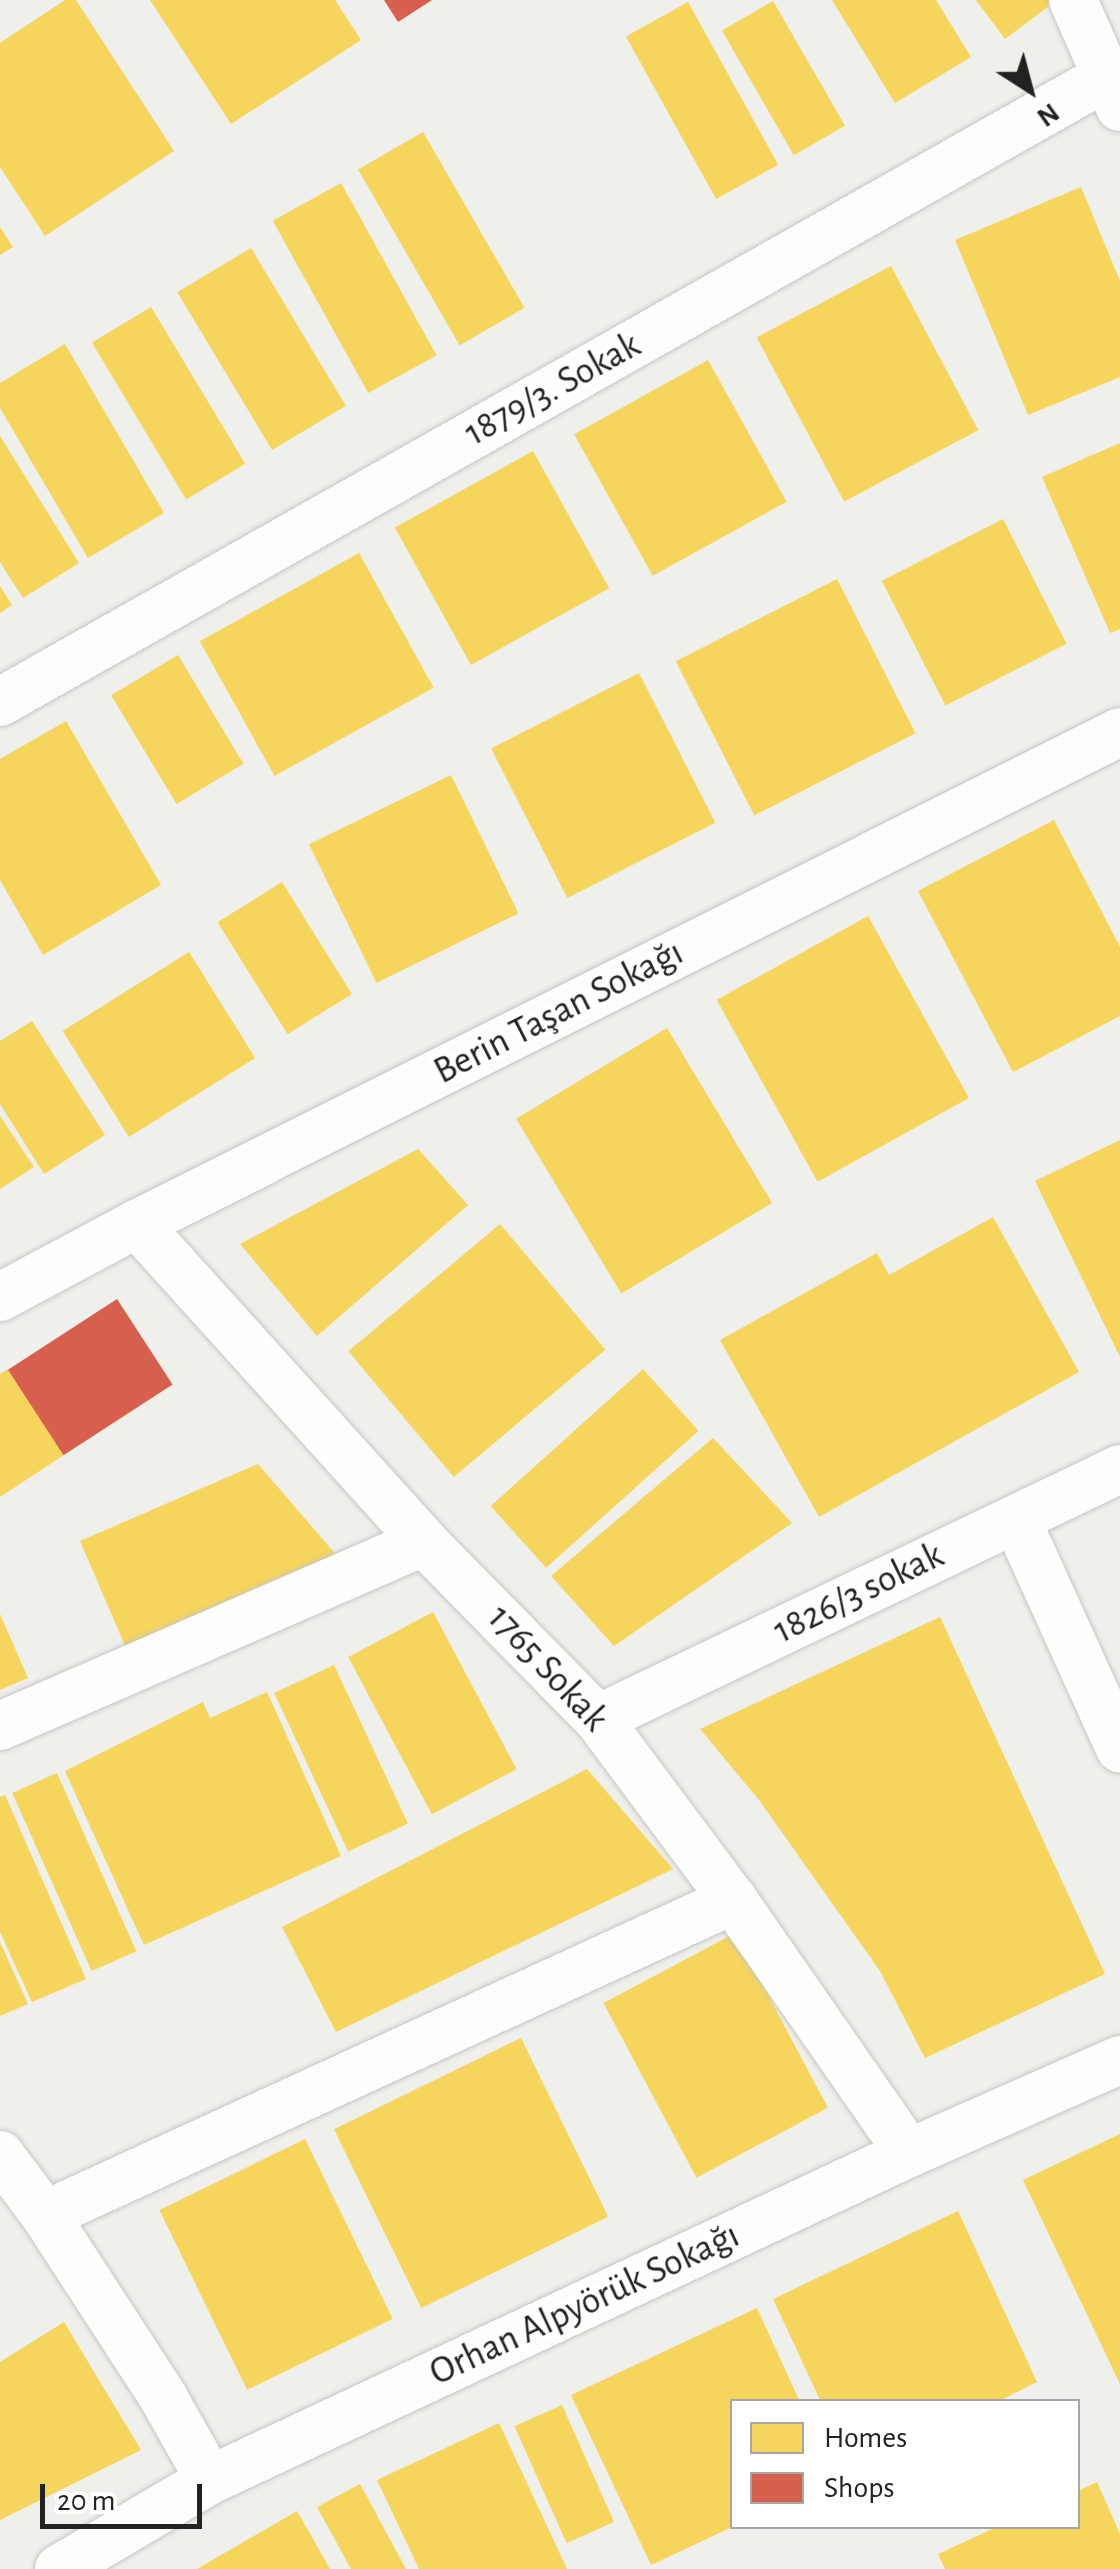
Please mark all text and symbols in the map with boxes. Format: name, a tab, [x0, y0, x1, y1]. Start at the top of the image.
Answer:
north arrow	[980, 40, 1080, 140]
text: N	[1032, 97, 1064, 131]
street label: 1879/3. Sokak	[457, 323, 649, 457]
street label: Berin Taşan Sokağı	[427, 931, 691, 1095]
street label: 1826/3 sokak	[767, 1533, 951, 1655]
street label: 1765 Sokak	[477, 1596, 617, 1742]
street label: Orhan Alpyörük Sokağı	[423, 2213, 747, 2397]
legend	[730, 2399, 1080, 2529]
text: Homes	[824, 2423, 907, 2453]
scale bar	[45, 2464, 208, 2526]
text: Shops	[824, 2473, 895, 2503]
text: 20 m	[57, 2486, 115, 2516]

